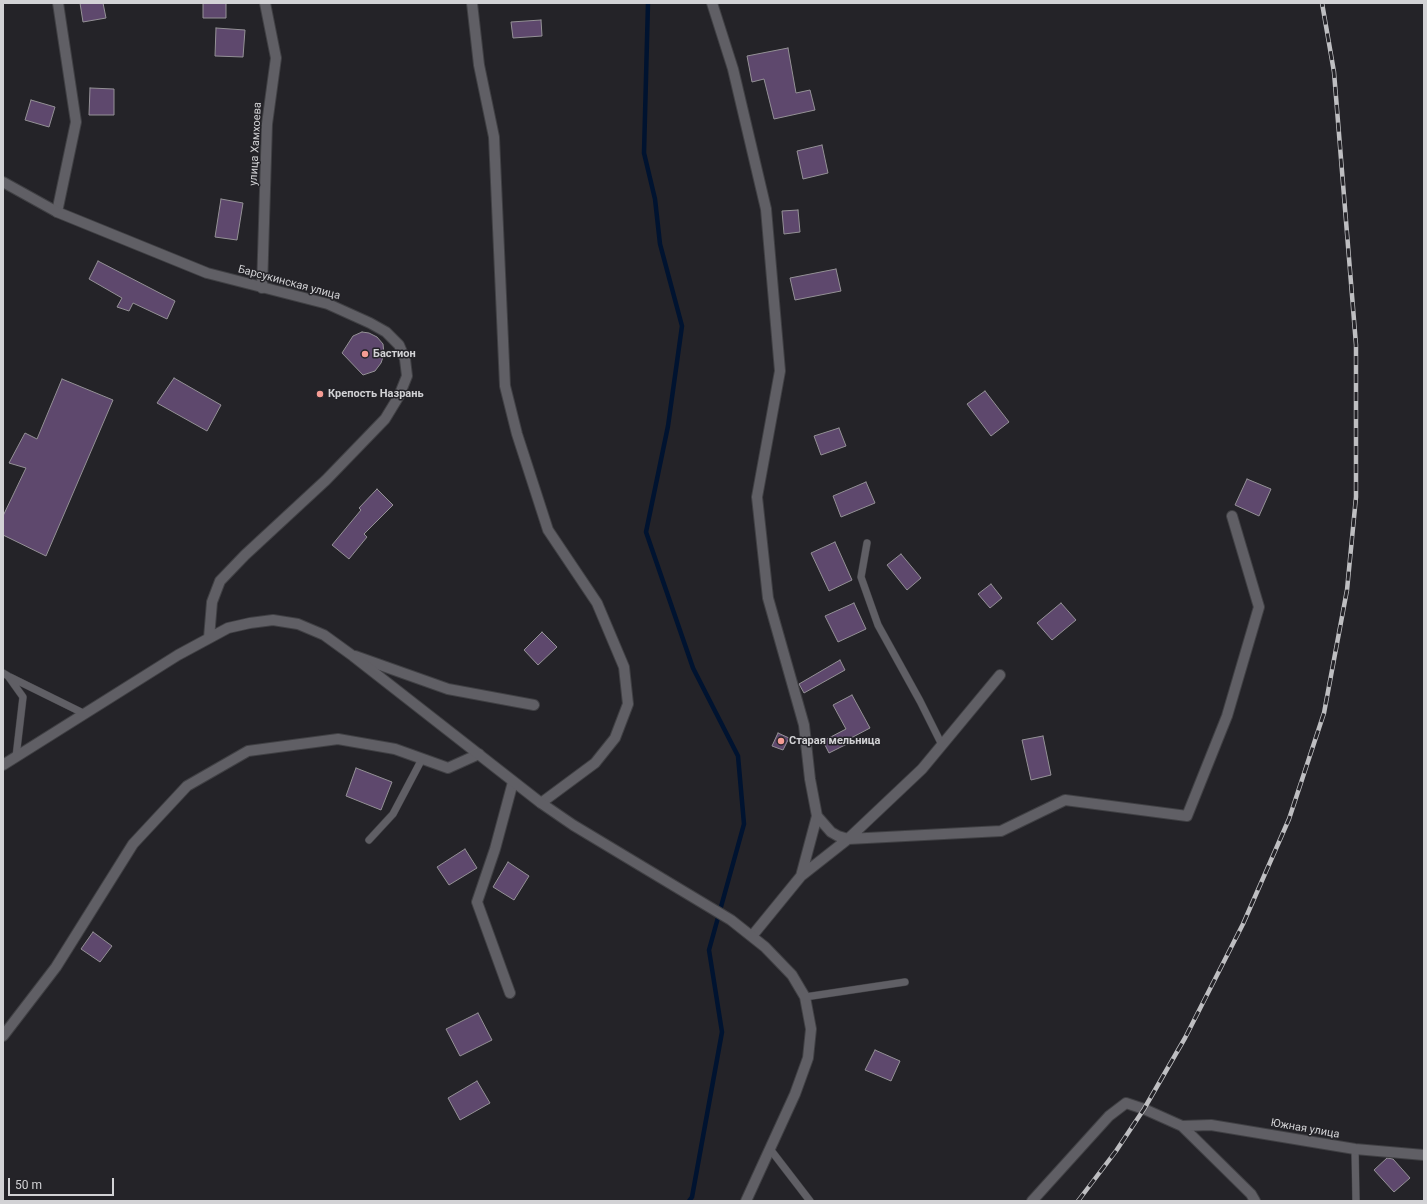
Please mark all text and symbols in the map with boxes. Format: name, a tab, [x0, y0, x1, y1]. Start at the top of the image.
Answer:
street label: улица Хамхоева	[247, 102, 265, 186]
street label: Барсукинская улица	[236, 263, 342, 303]
place label: Бастион	[373, 347, 416, 361]
marker: Бастион	[360, 349, 370, 359]
place label: Крепость Назрань	[328, 387, 424, 401]
marker: Крепость Назрань	[315, 389, 325, 399]
place label: Старая мельница	[789, 734, 880, 748]
marker: Старая мельница	[776, 736, 786, 746]
street label: Южная улица	[1270, 1116, 1340, 1142]
scale bar	[10, 1170, 116, 1196]
text: 50 m	[15, 1178, 42, 1192]

